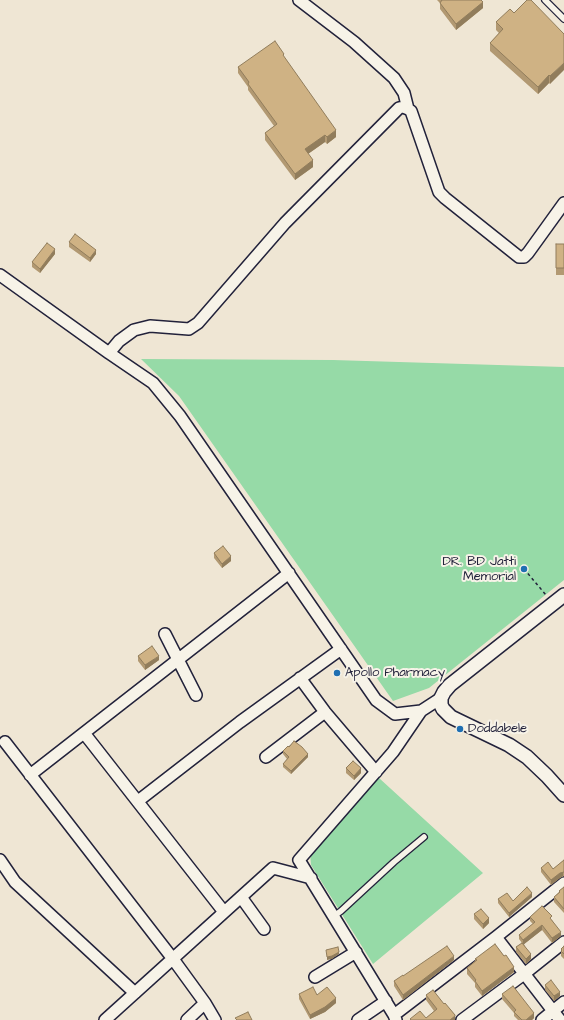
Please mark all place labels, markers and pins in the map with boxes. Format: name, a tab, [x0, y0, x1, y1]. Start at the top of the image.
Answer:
place label: DR. BD Jatti Memorial	[442, 554, 516, 585]
marker: DR. BD Jatti Memorial	[519, 564, 529, 574]
place label: Apollo Pharmacy	[345, 665, 445, 681]
marker: Apollo Pharmacy	[332, 668, 342, 678]
place label: Doddabele	[468, 721, 527, 737]
marker: Doddabele	[455, 724, 465, 734]

